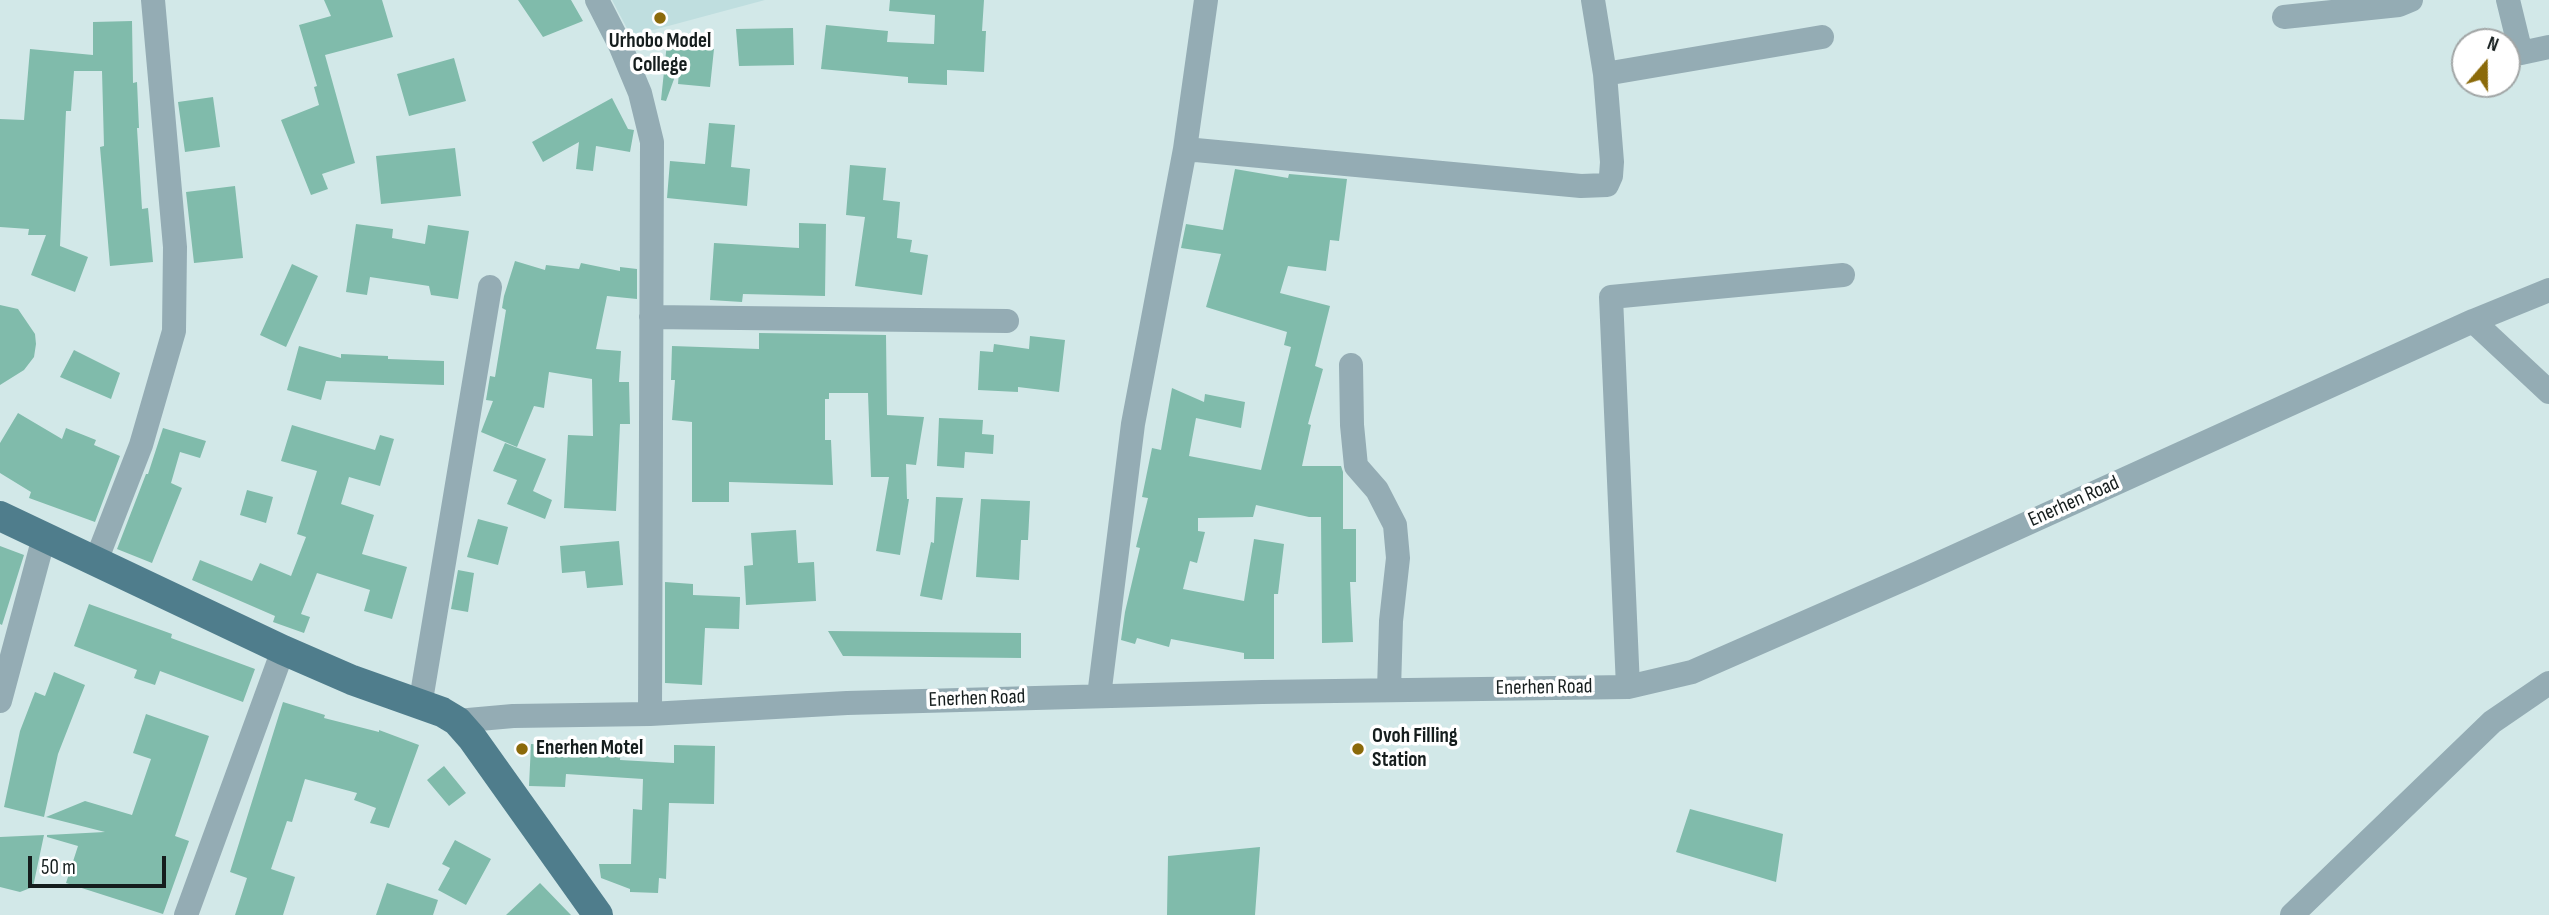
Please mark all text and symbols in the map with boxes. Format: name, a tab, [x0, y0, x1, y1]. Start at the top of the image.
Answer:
marker: Urhobo Model College	[652, 10, 668, 26]
north arrow	[2451, 28, 2521, 98]
place label: Urhobo Model College	[609, 29, 711, 79]
text: N	[2484, 32, 2501, 57]
street label: Enerhen Road	[2025, 471, 2123, 533]
street label: Enerhen Road	[1495, 675, 1593, 701]
street label: Enerhen Road	[928, 685, 1026, 713]
place label: Ovoh Filling Station	[1372, 724, 1458, 774]
place label: Enerhen Motel	[536, 736, 643, 762]
marker: Enerhen Motel	[514, 741, 530, 757]
marker: Ovoh Filling Station	[1350, 741, 1366, 757]
scale bar	[32, 842, 170, 886]
text: 50 m	[41, 855, 76, 880]

